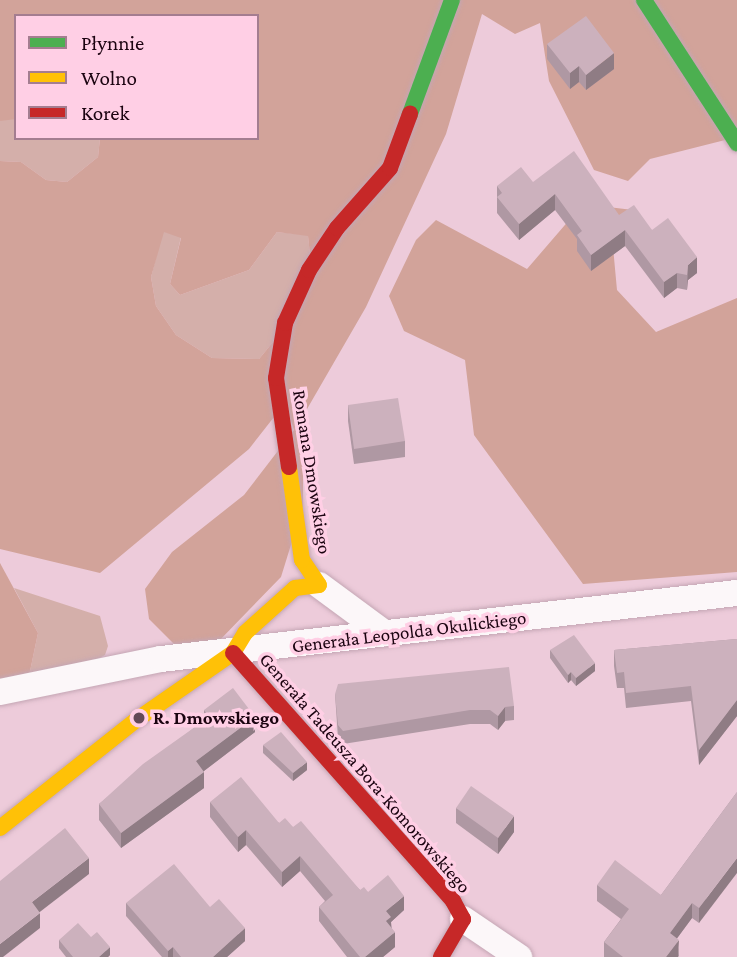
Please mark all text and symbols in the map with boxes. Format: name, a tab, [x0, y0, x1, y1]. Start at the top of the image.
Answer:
legend	[14, 14, 259, 140]
text: Płynnie	[81, 31, 144, 55]
text: Wolno	[81, 66, 137, 90]
text: Korek	[81, 101, 130, 125]
street label: Romana Dmowskiego	[288, 388, 336, 556]
street label: Generała Leopolda Okulickiego	[291, 606, 527, 658]
street label: Generała Tadeusza Bora-Komorowskiego	[254, 648, 476, 898]
place label: R. Dmowskiego	[153, 707, 279, 729]
marker: R. Dmowskiego	[131, 710, 147, 726]

